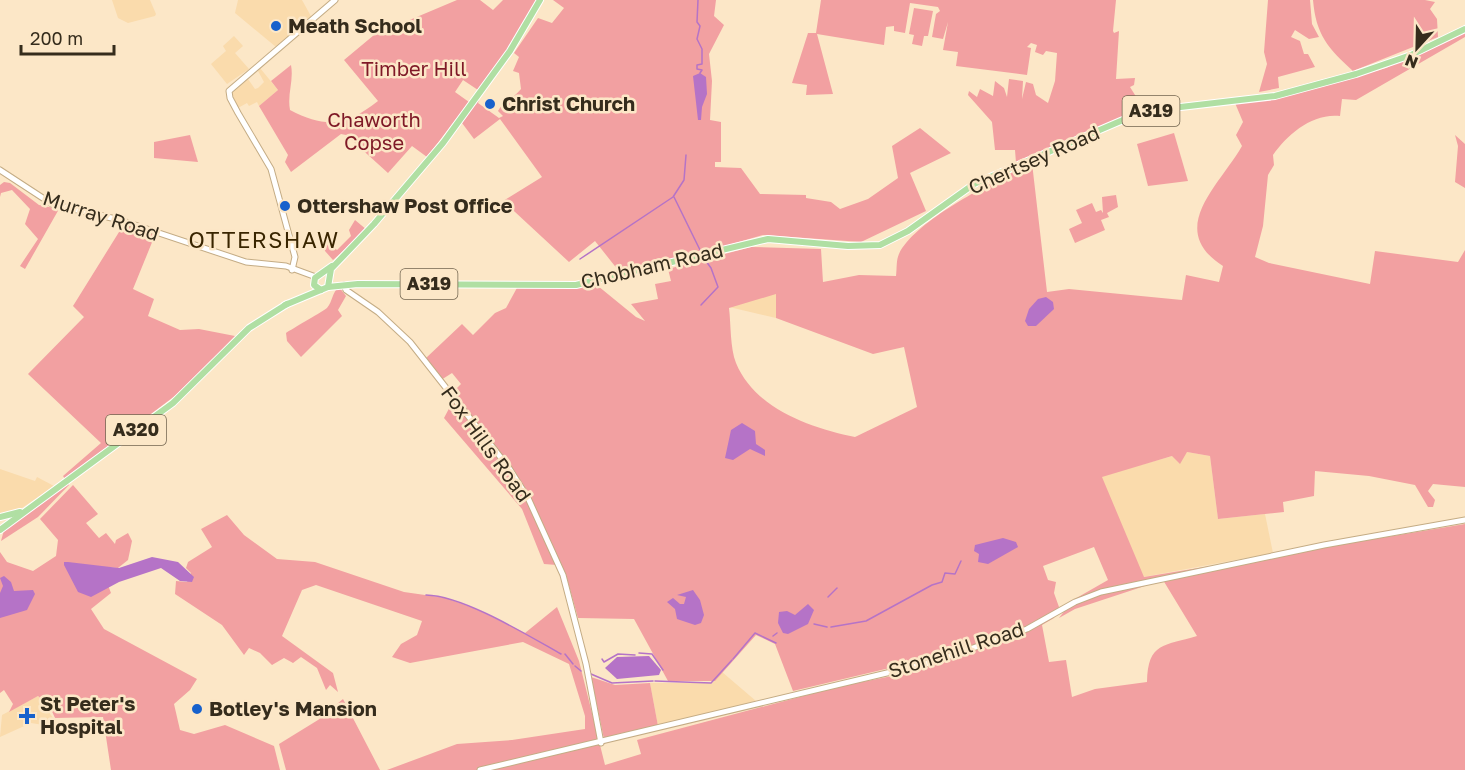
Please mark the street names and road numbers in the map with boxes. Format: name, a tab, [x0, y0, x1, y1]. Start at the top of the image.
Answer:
road number: A319	[1122, 96, 1180, 126]
street label: Chertsey Road	[964, 120, 1103, 199]
street label: Murray Road	[40, 185, 162, 245]
street label: Chobham Road	[578, 237, 725, 293]
road number: A319	[400, 269, 458, 299]
street label: Fox Hills Road	[437, 381, 537, 506]
road number: A320	[106, 415, 166, 445]
street label: Stonehill Road	[885, 616, 1026, 682]

